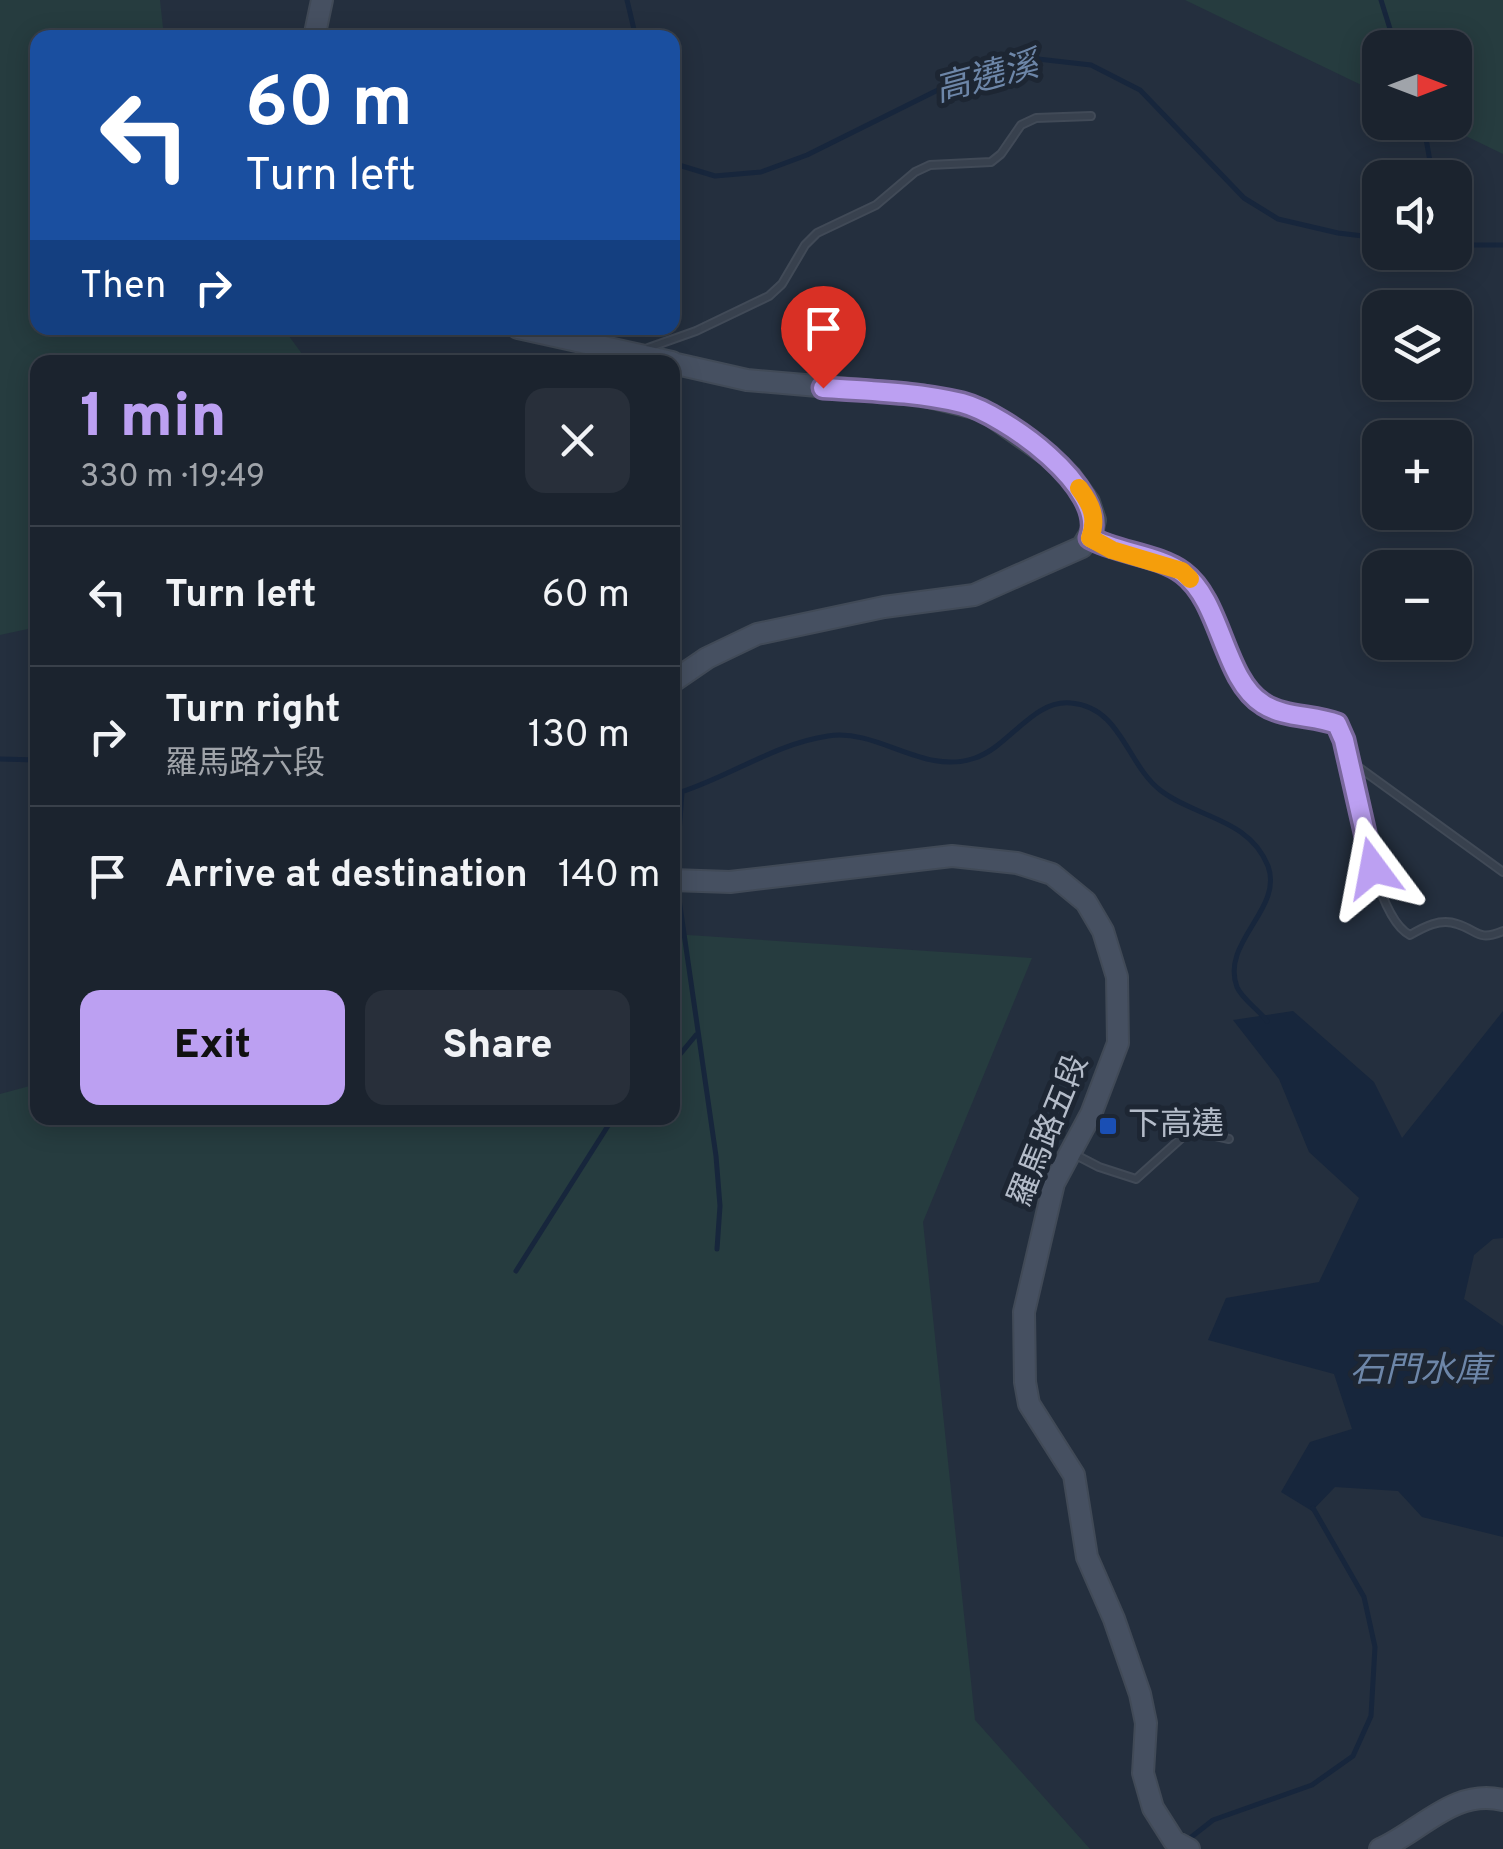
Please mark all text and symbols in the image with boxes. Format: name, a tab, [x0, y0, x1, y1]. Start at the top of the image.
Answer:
north arrow	[1362, 30, 1472, 140]
map controls	[1362, 30, 1472, 660]
water label: 高遶溪	[931, 43, 1048, 114]
text: 60 m	[245, 62, 413, 151]
icon: left	[80, 70, 210, 200]
text: Turn left	[245, 149, 416, 206]
button: sound	[1362, 160, 1472, 270]
icon: right	[186, 260, 241, 315]
text: Then	[80, 263, 166, 312]
pin	[781, 286, 866, 389]
button: layers	[1362, 290, 1472, 400]
icon: arrive	[796, 301, 851, 356]
text: 1 min	[80, 382, 227, 458]
button: close	[525, 388, 630, 493]
button: +	[1362, 420, 1472, 530]
text: 330 m · 19:49	[80, 458, 265, 498]
button: −	[1362, 550, 1472, 660]
icon: left	[80, 569, 135, 624]
text: Turn left	[165, 572, 317, 621]
text: 60 m	[542, 572, 630, 621]
text: Turn right	[165, 687, 340, 736]
icon: right	[80, 709, 135, 764]
text: 130 m	[528, 712, 630, 761]
text: 羅馬路六段	[165, 745, 325, 785]
position arrow	[1321, 816, 1425, 920]
icon: arrive	[80, 849, 135, 904]
text: Arrive at destination	[165, 852, 528, 901]
text: 140 m	[558, 852, 660, 901]
button: Exit	[80, 990, 345, 1105]
button: Share	[365, 990, 630, 1105]
street label: 羅馬路五段	[1001, 1049, 1099, 1213]
place label: 下高遶	[1128, 1106, 1224, 1146]
marker: 下高遶	[1097, 1115, 1119, 1137]
water label: 石門水庫	[1350, 1350, 1495, 1394]

